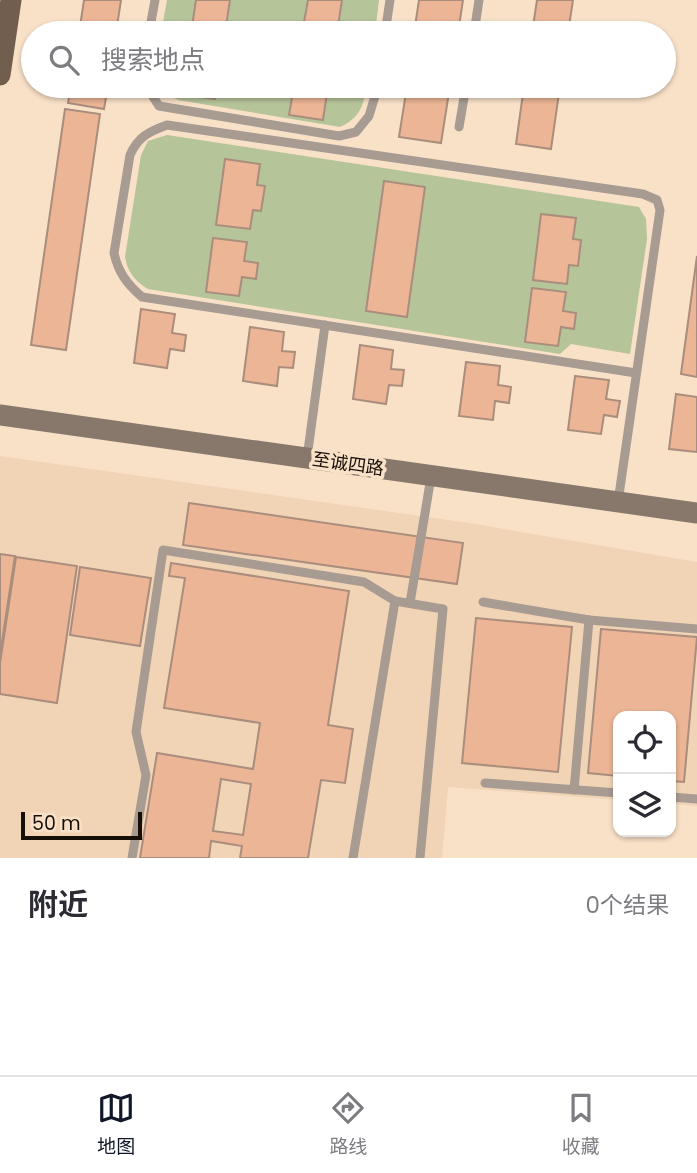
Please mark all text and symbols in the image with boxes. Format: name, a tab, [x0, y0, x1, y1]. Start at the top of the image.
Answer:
search box	[21, 21, 676, 98]
icon: search	[45, 41, 83, 79]
text: 搜索地点	[101, 42, 205, 78]
street label: 至诚四路	[311, 446, 385, 481]
map controls	[613, 711, 676, 837]
button: locate	[613, 711, 676, 774]
button: layers	[613, 774, 676, 837]
scale bar	[21, 809, 142, 841]
text: 50 m	[32, 810, 81, 837]
text: 附近	[28, 883, 88, 926]
text: 0个结果	[586, 889, 669, 921]
tab: 地图	[97, 1089, 135, 1161]
tab: 路线	[329, 1089, 368, 1161]
tab: 收藏	[562, 1089, 600, 1161]

